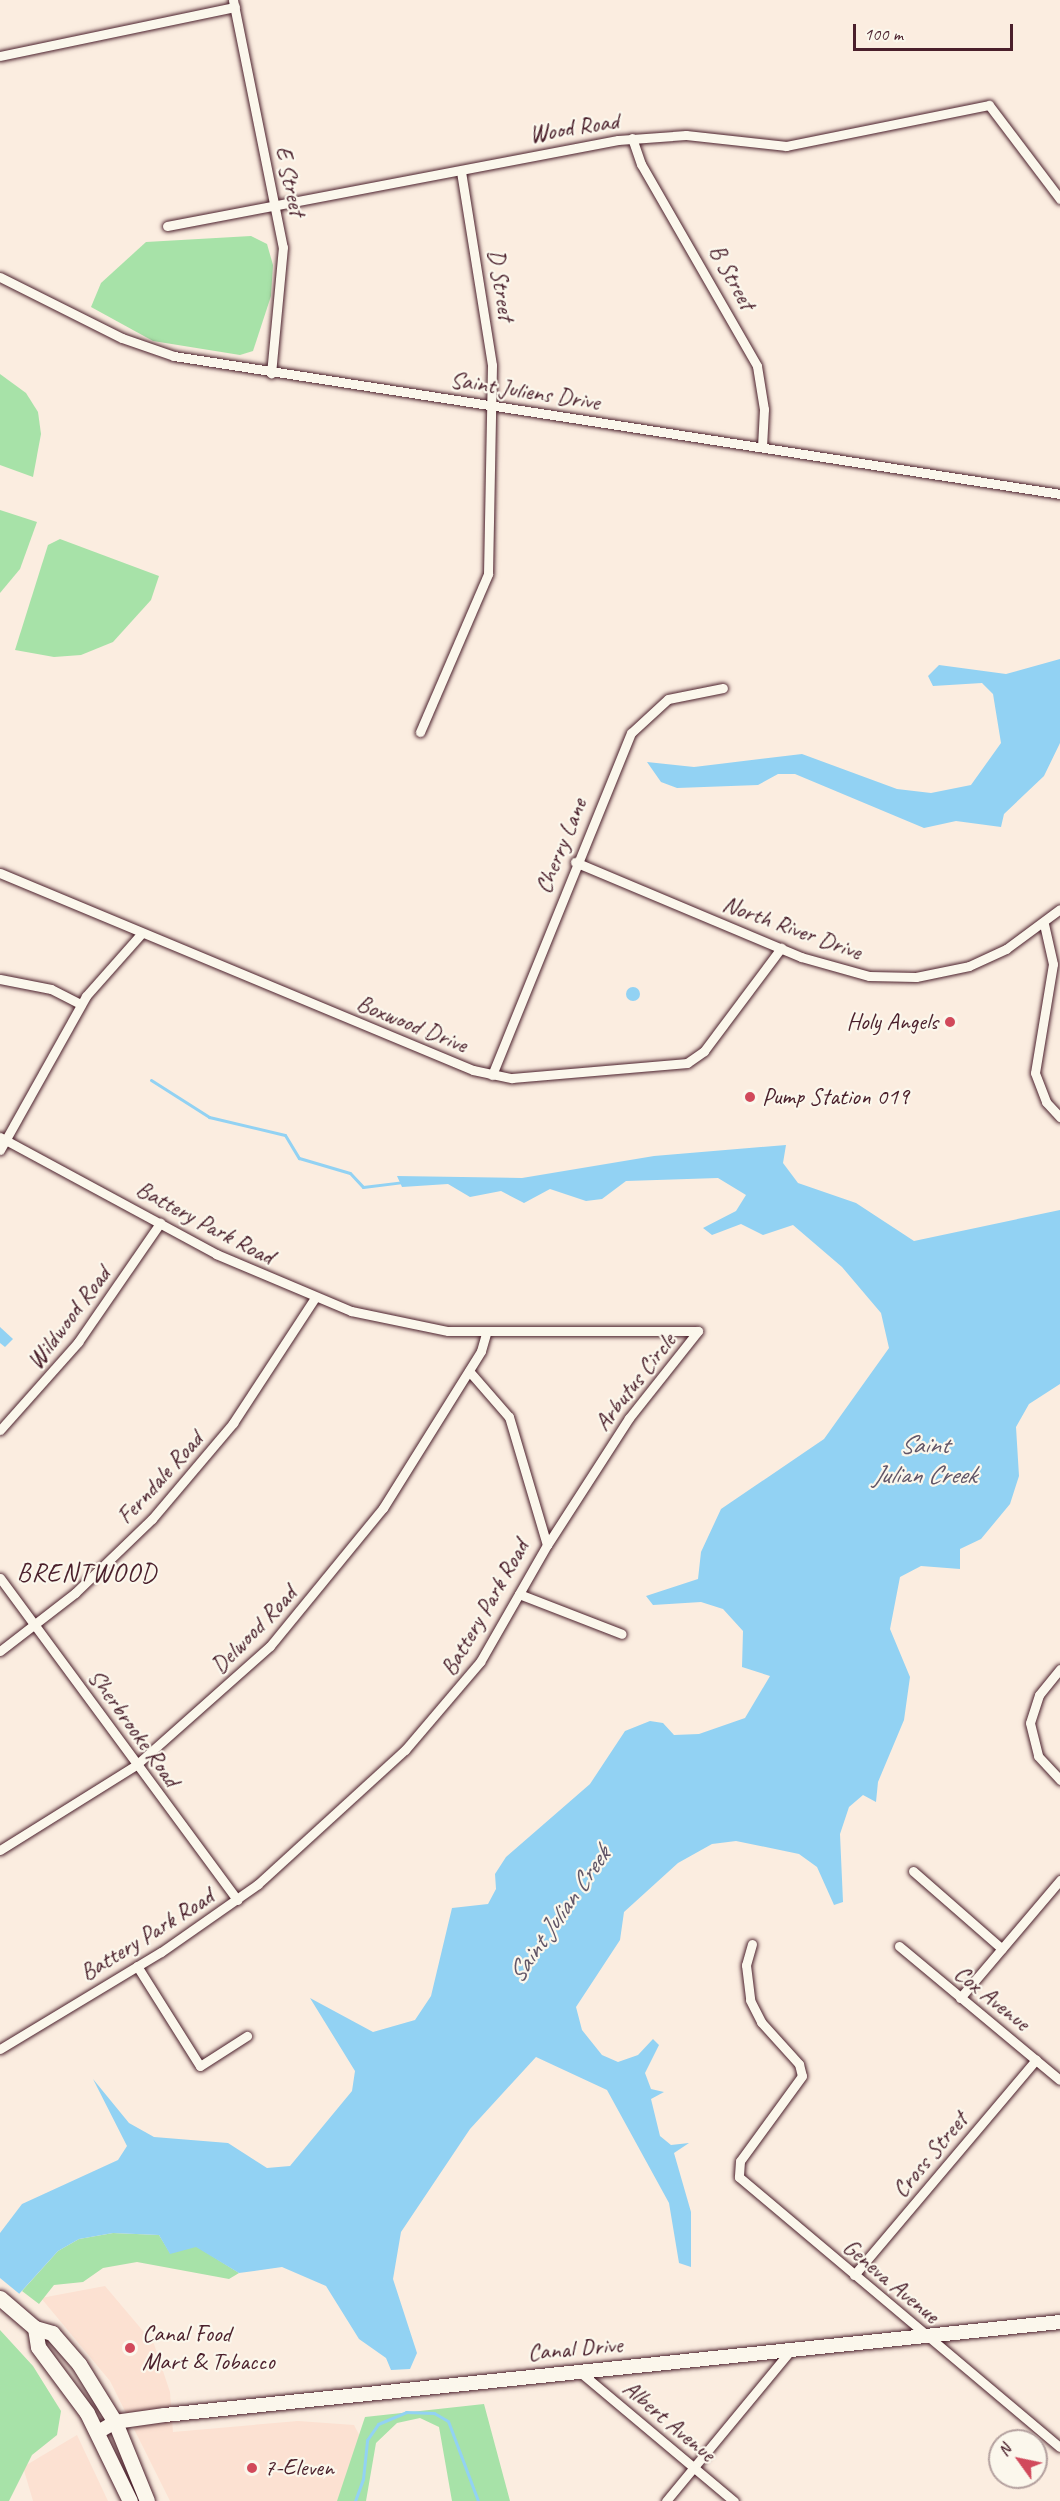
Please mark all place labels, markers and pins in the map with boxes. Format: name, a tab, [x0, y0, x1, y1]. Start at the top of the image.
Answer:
place label: Holy Angels	[847, 1008, 938, 1036]
marker: Holy Angels	[943, 1015, 957, 1029]
place label: Pump Station 019	[762, 1083, 910, 1111]
marker: Pump Station 019	[743, 1090, 757, 1104]
place label: Canal Food Mart & Tobacco	[142, 2320, 275, 2376]
marker: Canal Food Mart & Tobacco	[123, 2341, 137, 2355]
place label: 7-Eleven	[264, 2454, 334, 2482]
marker: 7-Eleven	[245, 2461, 259, 2475]

